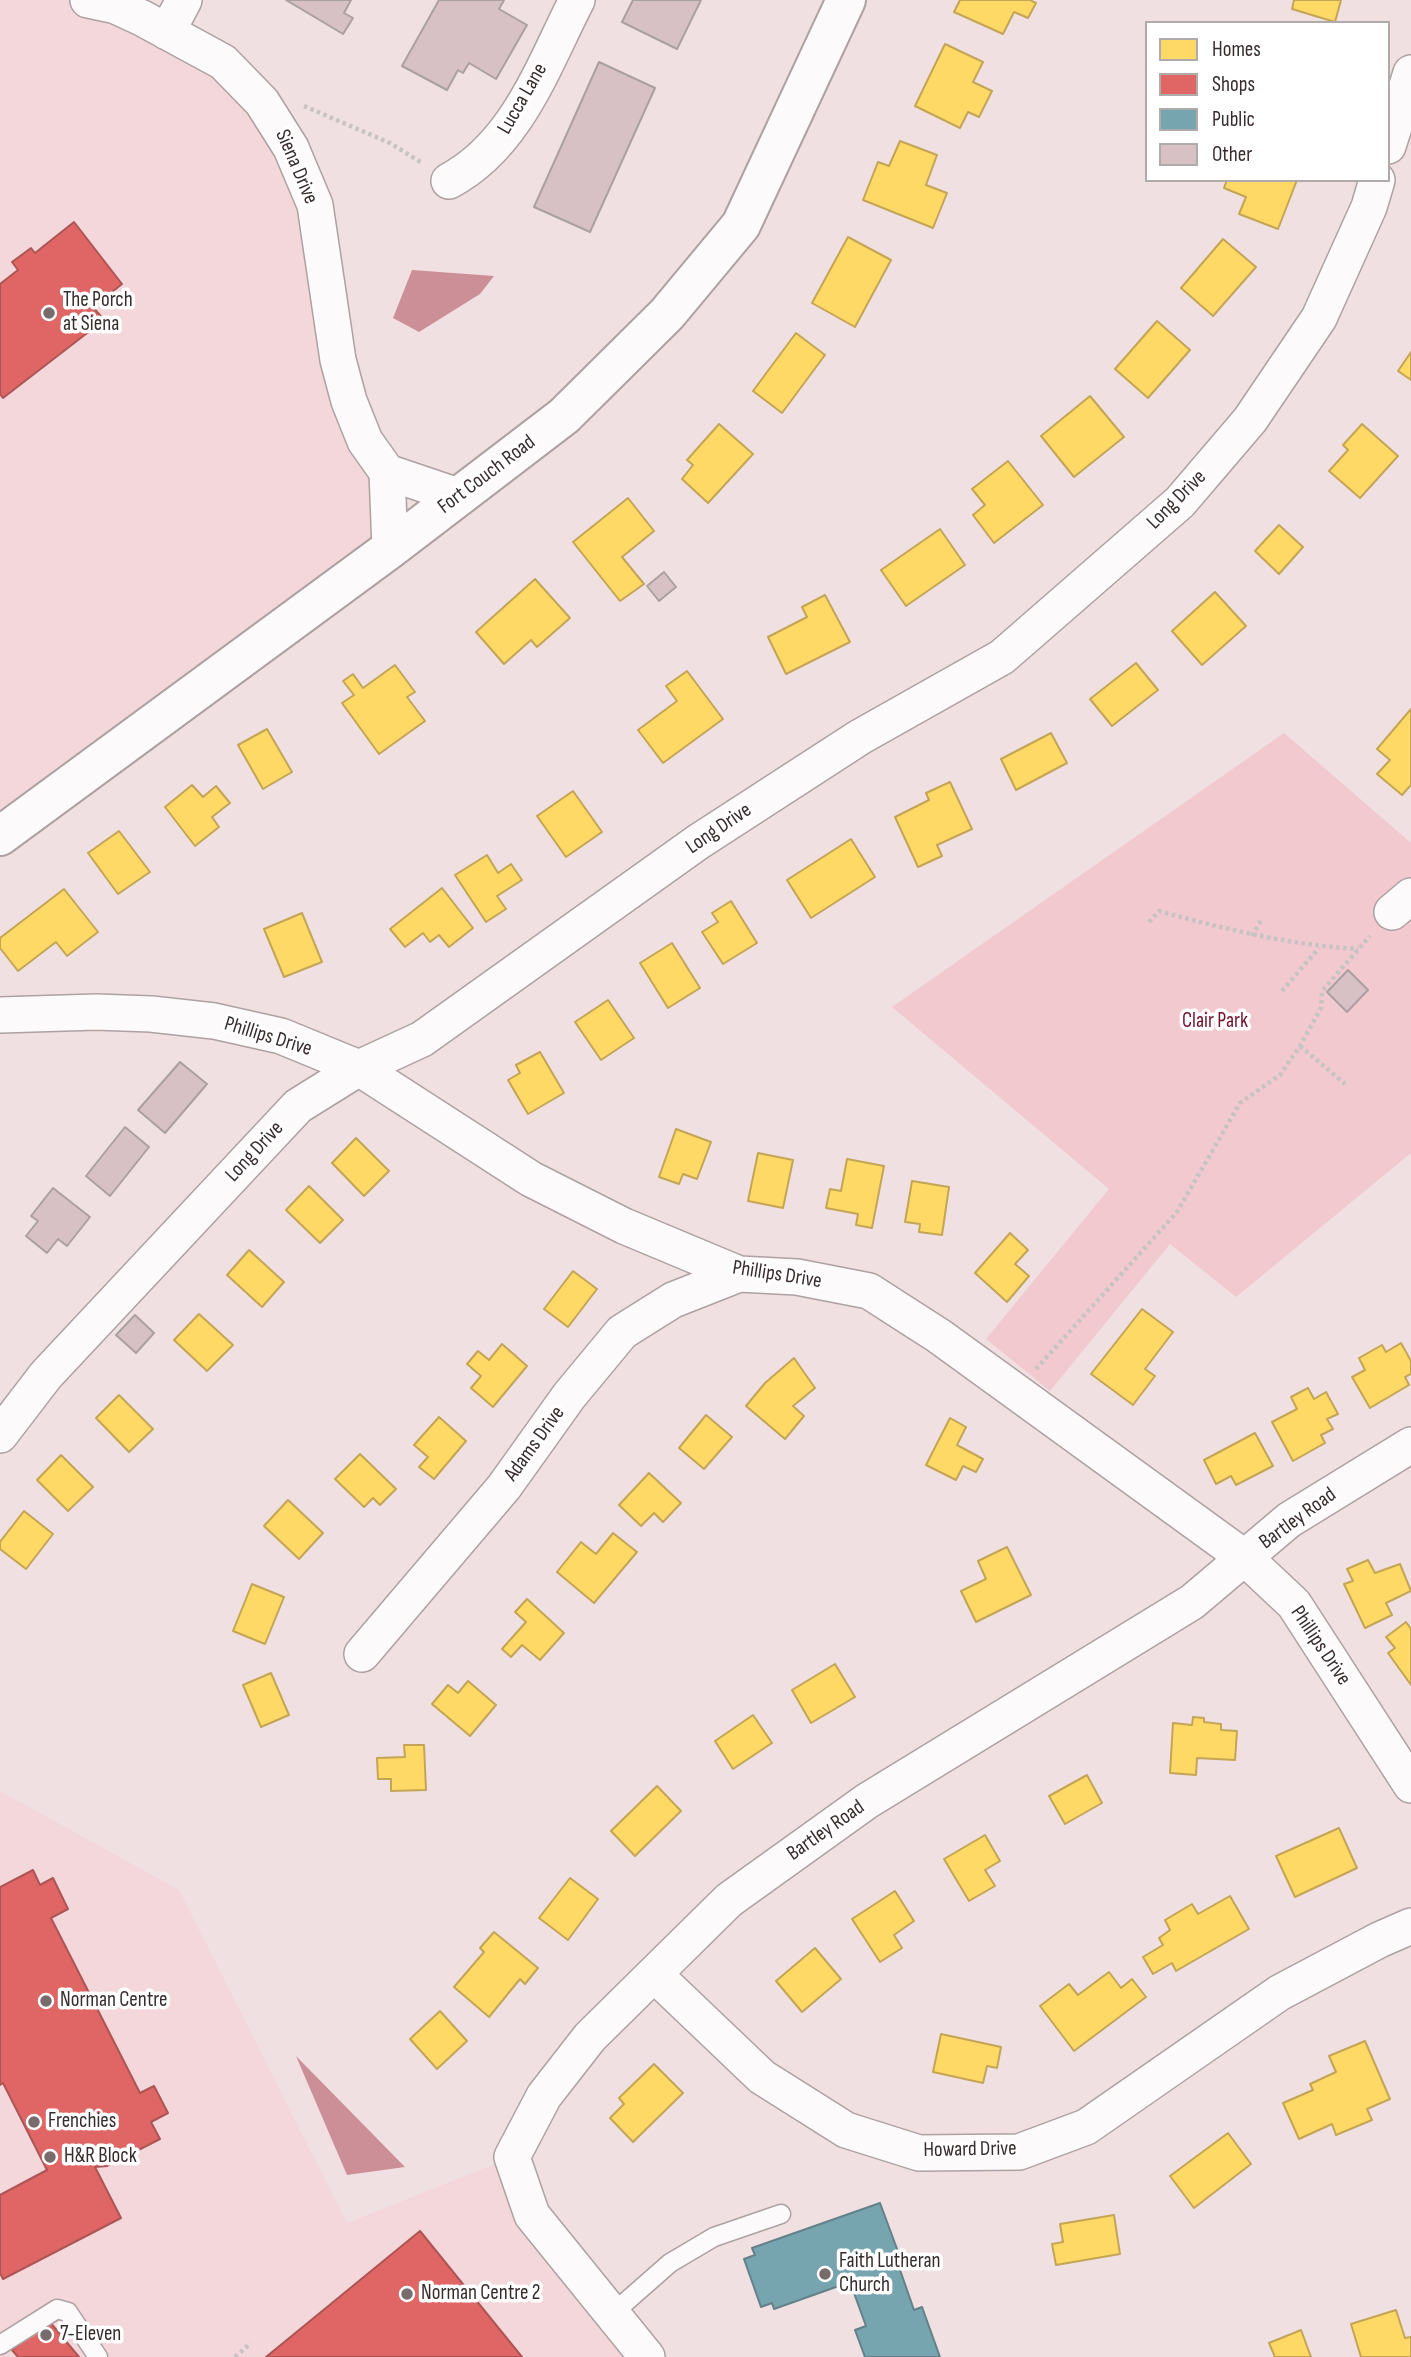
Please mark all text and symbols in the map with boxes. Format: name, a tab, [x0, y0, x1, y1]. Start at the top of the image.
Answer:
legend	[1145, 21, 1390, 182]
text: Homes	[1212, 37, 1261, 62]
street label: Lucca Lane	[493, 59, 553, 139]
text: Shops	[1212, 72, 1255, 97]
text: Public	[1212, 107, 1255, 132]
street label: Siena Drive	[269, 126, 323, 208]
text: Other	[1212, 142, 1252, 167]
place label: The Porch at Siena	[63, 288, 133, 338]
marker: The Porch at Siena	[41, 305, 57, 321]
street label: Fort Couch Road	[433, 430, 541, 520]
street label: Long Drive	[1142, 465, 1212, 535]
street label: Long Drive	[681, 798, 757, 860]
park label: Clair Park	[1182, 1009, 1248, 1035]
street label: Phillips Drive	[221, 1012, 315, 1062]
street label: Long Drive	[221, 1116, 289, 1188]
street label: Phillips Drive	[731, 1256, 823, 1294]
street label: Adams Drive	[499, 1402, 571, 1486]
street label: Bartley Road	[1255, 1483, 1341, 1555]
street label: Phillips Drive	[1284, 1602, 1356, 1690]
street label: Bartley Road	[782, 1795, 870, 1867]
place label: Norman Centre	[60, 1988, 167, 2014]
marker: Norman Centre	[38, 1993, 54, 2009]
place label: Frenchies	[48, 2109, 116, 2135]
marker: Frenchies	[26, 2114, 42, 2130]
street label: Howard Drive	[923, 2137, 1017, 2163]
place label: H&R Block	[64, 2144, 137, 2170]
marker: H&R Block	[42, 2149, 58, 2165]
place label: Faith Lutheran Church	[839, 2249, 940, 2299]
marker: Faith Lutheran Church	[817, 2266, 833, 2282]
place label: Norman Centre 2	[421, 2281, 540, 2307]
marker: Norman Centre 2	[399, 2286, 415, 2302]
place label: 7-Eleven	[60, 2322, 121, 2348]
marker: 7-Eleven	[38, 2327, 54, 2343]

